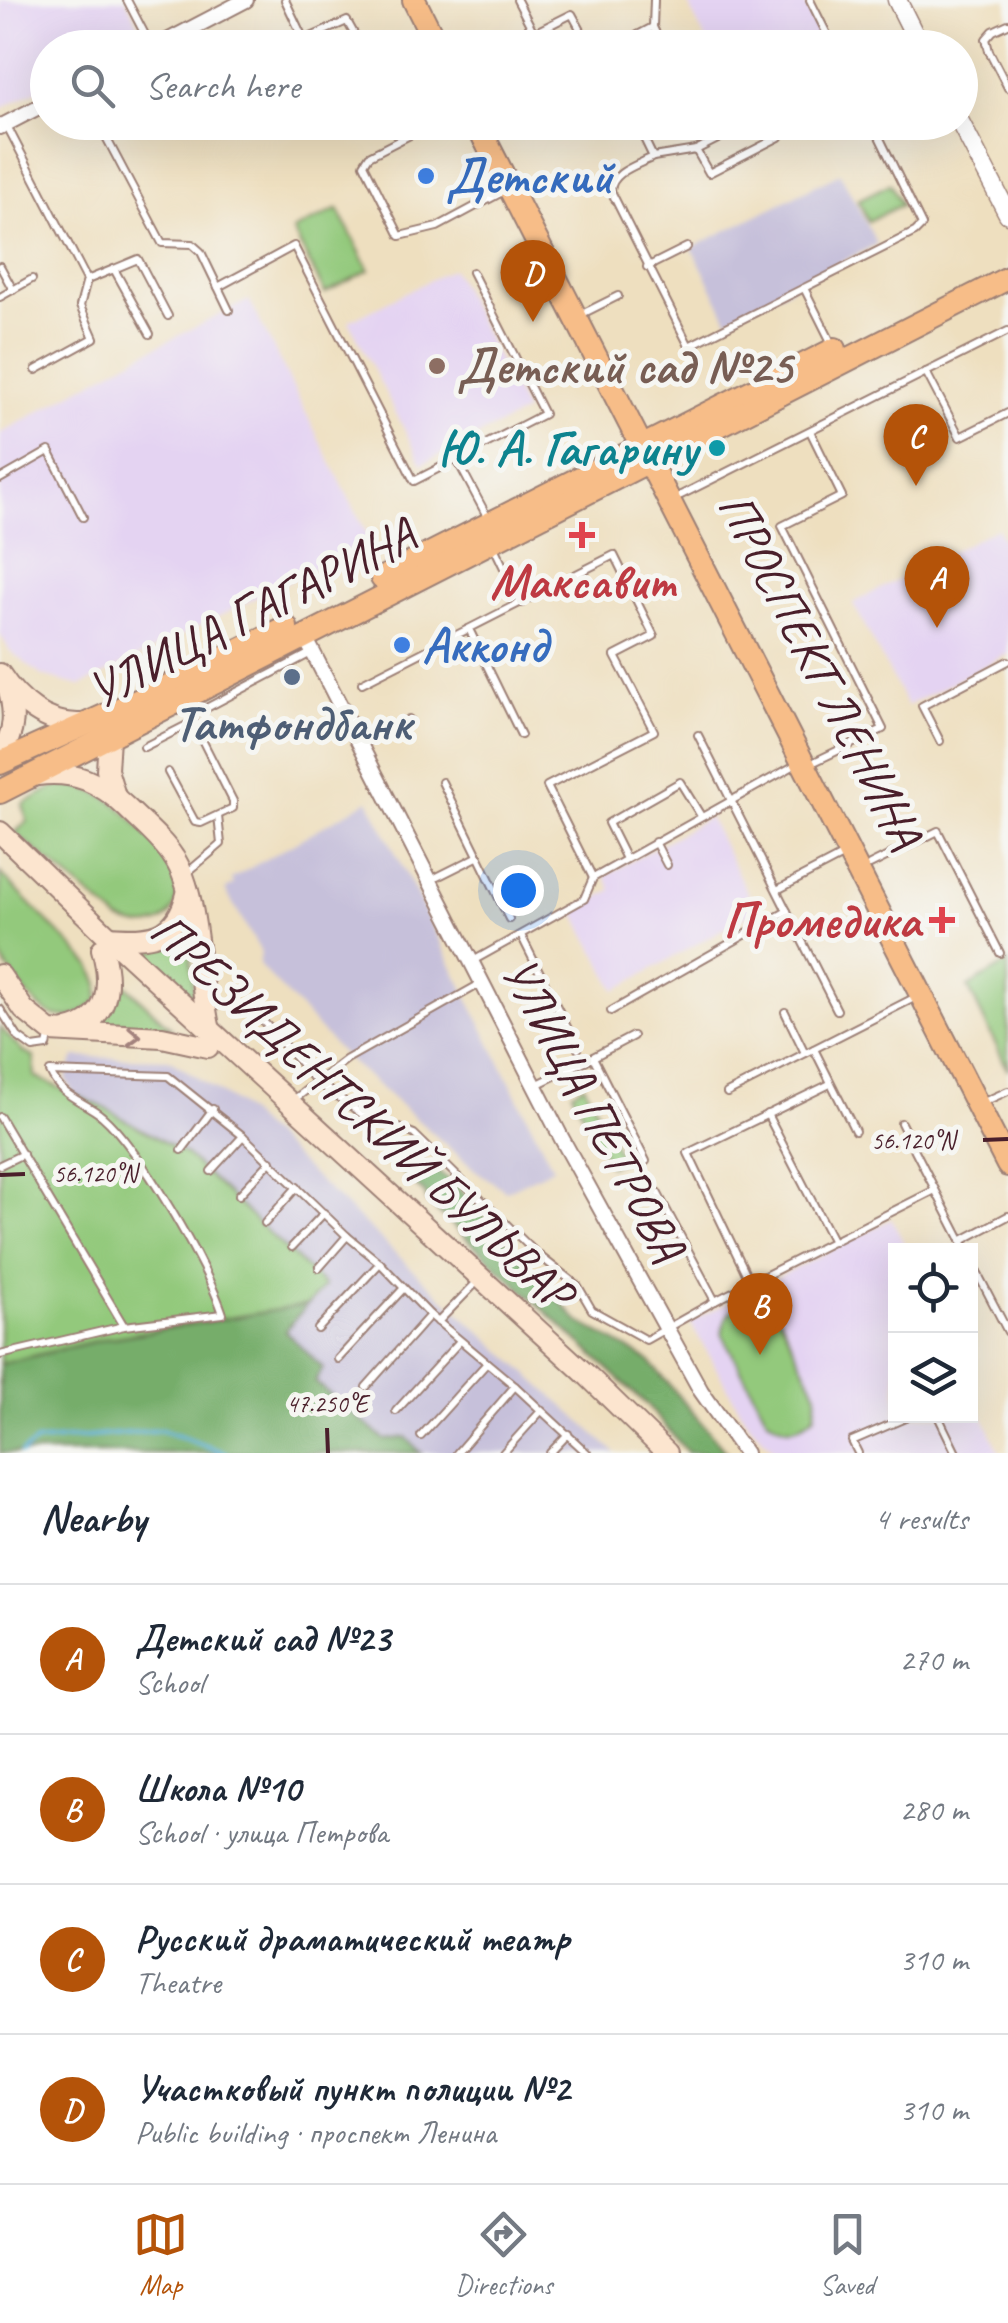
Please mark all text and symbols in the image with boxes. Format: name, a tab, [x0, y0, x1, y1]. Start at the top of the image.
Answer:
search box	[30, 30, 978, 140]
icon: search	[65, 58, 120, 113]
text: Search here	[145, 62, 300, 109]
place label: Детский	[446, 145, 616, 208]
marker: Детский	[415, 165, 437, 187]
pin: D	[500, 240, 566, 322]
place label: Детский сад №25	[457, 335, 796, 398]
marker: Детский сад №25	[426, 355, 448, 377]
pin: C	[884, 404, 948, 486]
place label: Ю. А. Гагарину	[438, 417, 702, 480]
marker: Ю. А. Гагарину	[706, 437, 728, 459]
street label: ПРОСПЕКТ ЛЕНИНА	[704, 482, 938, 859]
street label: УЛИЦА ГАГАРИНА	[77, 503, 427, 723]
marker: Максавит	[571, 524, 593, 546]
pin: A	[904, 546, 970, 628]
place label: Максавит	[490, 550, 678, 613]
place label: Акконд	[422, 614, 552, 677]
marker: Акконд	[391, 634, 413, 656]
marker: Татфондбанк	[281, 666, 303, 688]
place label: Татфондбанк	[173, 692, 416, 755]
your location	[493, 865, 544, 916]
place label: Промедика	[723, 889, 924, 952]
street label: ПРЕЗИДЕНТСКИЙ БУЛЬВАР	[138, 899, 590, 1327]
marker: Промедика	[929, 907, 955, 933]
street label: УЛИЦА ПЕТРОВА	[488, 946, 701, 1273]
one-way arrow	[127, 1026, 143, 1047]
text: 56.120°N	[871, 1125, 959, 1157]
text: 56.120°N	[53, 1158, 141, 1190]
map controls	[888, 1243, 978, 1423]
button: locate	[888, 1243, 978, 1333]
pin: B	[728, 1272, 792, 1355]
button: layers	[888, 1333, 978, 1423]
text: 47.250°E	[286, 1388, 371, 1420]
text: Nearby	[40, 1492, 146, 1545]
text: 4 results	[874, 1498, 968, 1539]
text: Детский сад №23	[135, 1615, 390, 1662]
text: A	[64, 1639, 81, 1680]
text: 270 m	[899, 1639, 968, 1680]
text: School	[135, 1662, 204, 1703]
text: Школа №10	[135, 1765, 300, 1812]
text: B	[64, 1789, 81, 1830]
text: 280 m	[899, 1789, 968, 1830]
text: School · улица Петрова	[135, 1812, 388, 1853]
text: Русский драматический театр	[135, 1915, 570, 1962]
text: C	[65, 1939, 80, 1980]
text: 310 m	[899, 1939, 968, 1980]
text: Theatre	[135, 1962, 221, 2003]
text: Участковый пункт полиции №2	[135, 2065, 570, 2112]
text: D	[63, 2089, 82, 2130]
text: 310 m	[899, 2089, 968, 2130]
text: Public building · проспект Ленина	[135, 2112, 496, 2153]
tab: Map	[133, 2207, 188, 2302]
tab: Directions	[455, 2207, 553, 2302]
tab: Saved	[820, 2207, 875, 2302]

